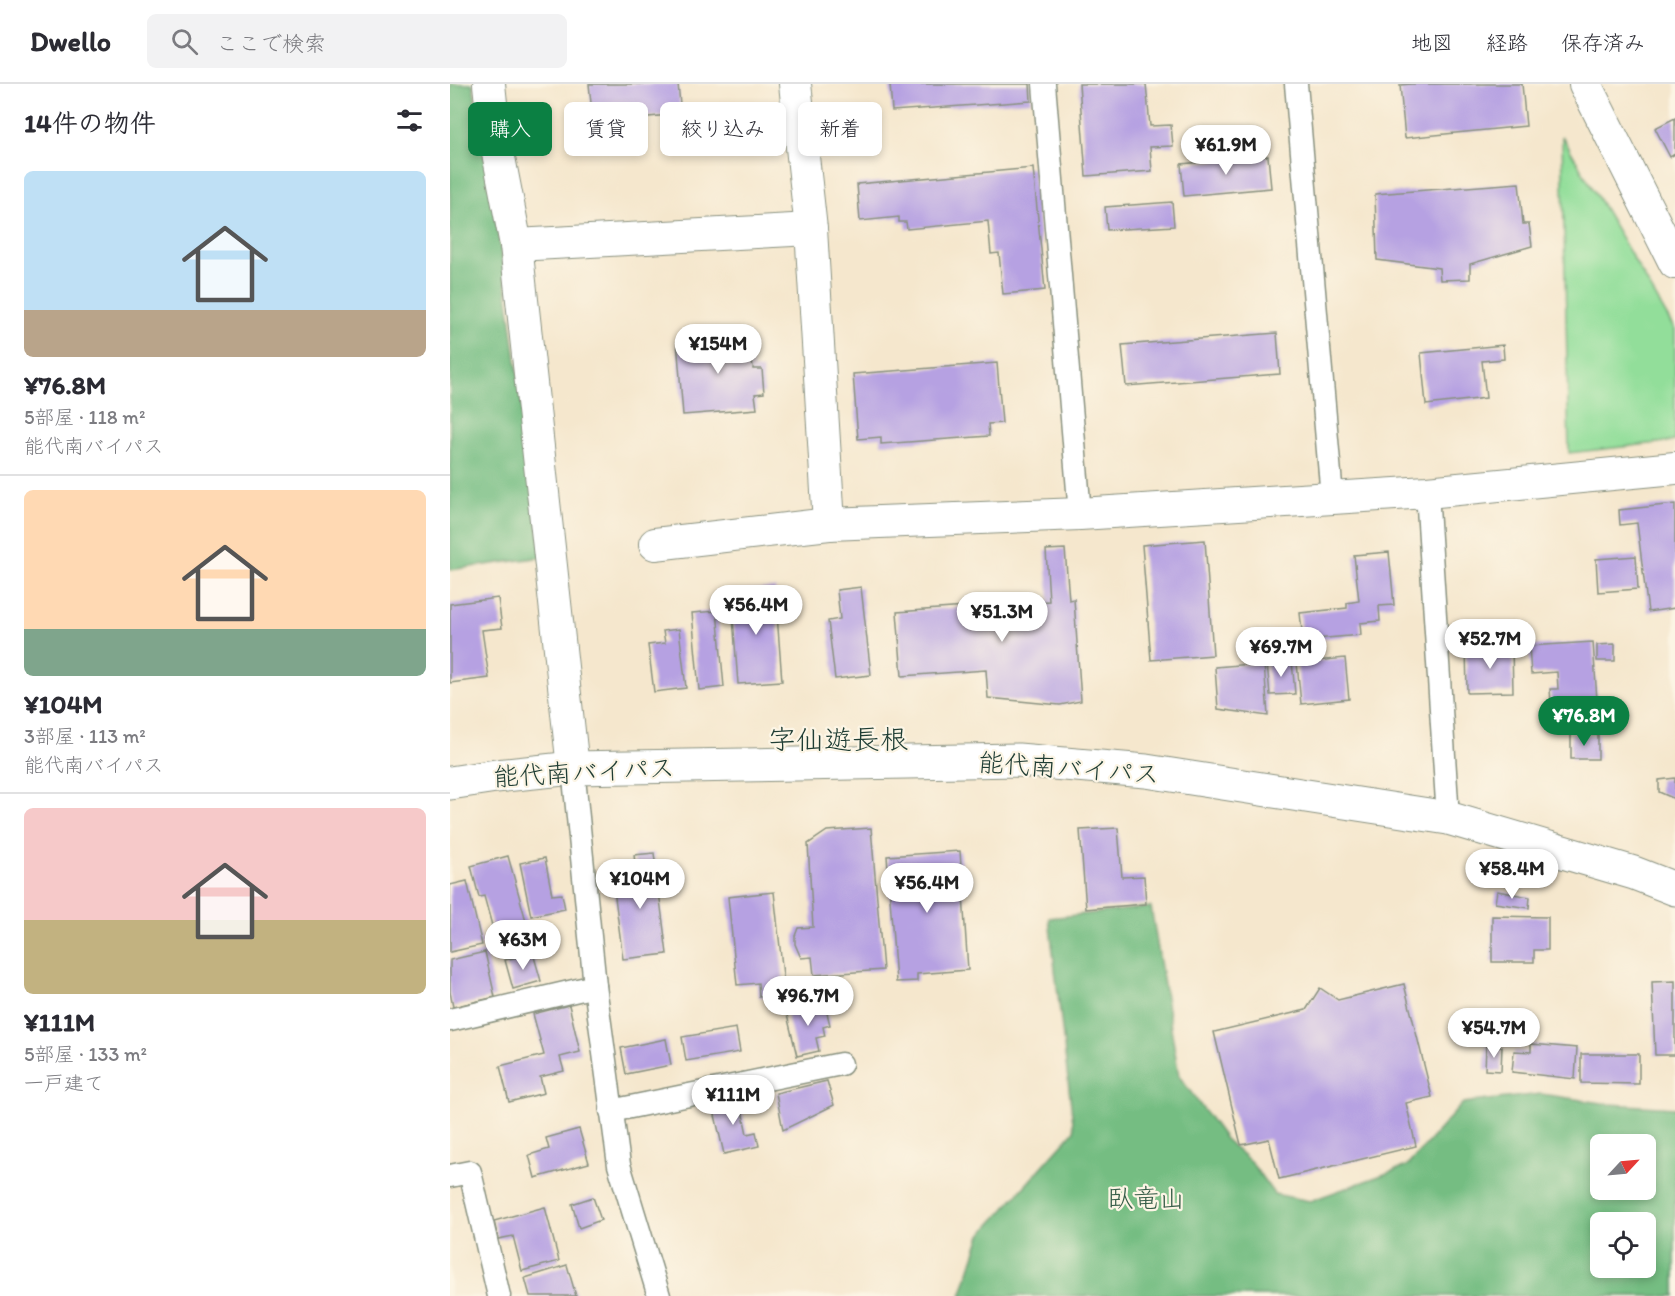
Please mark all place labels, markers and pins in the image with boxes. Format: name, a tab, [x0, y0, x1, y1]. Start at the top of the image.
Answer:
pin: ¥61.9M	[1177, 125, 1275, 176]
pin: ¥154M	[676, 324, 760, 375]
pin: ¥56.4M	[707, 585, 805, 636]
pin: ¥51.3M	[953, 592, 1051, 643]
pin: ¥52.7M	[1441, 619, 1539, 670]
pin: ¥69.7M	[1232, 627, 1330, 678]
pin: ¥76.8M	[1535, 696, 1633, 747]
pin: ¥58.4M	[1463, 849, 1561, 900]
pin: ¥104M	[598, 859, 682, 910]
pin: ¥56.4M	[878, 863, 976, 914]
pin: ¥63M	[487, 920, 559, 971]
pin: ¥96.7M	[759, 976, 857, 1027]
pin: ¥54.7M	[1445, 1008, 1543, 1059]
pin: ¥111M	[691, 1075, 775, 1126]

